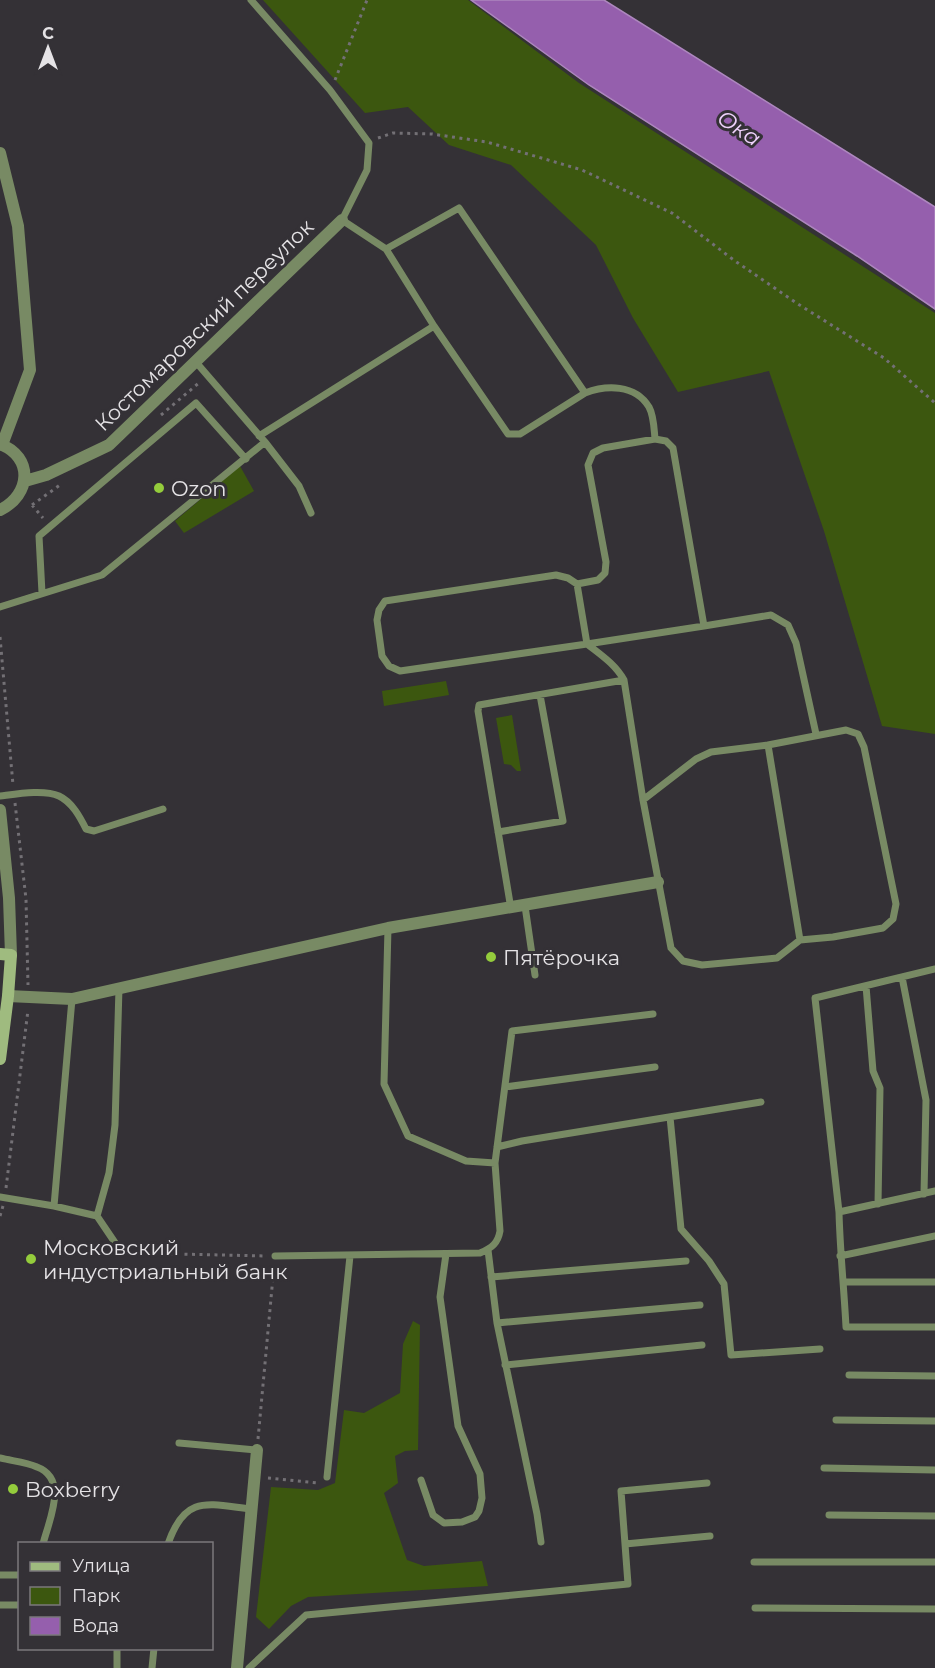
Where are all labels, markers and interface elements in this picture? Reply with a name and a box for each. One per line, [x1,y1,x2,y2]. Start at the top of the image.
north arrow [18,18,78,78]
text: С [42,24,54,43]
water label: Ока [712,104,766,152]
street label: Костомаровский переулок [90,214,318,436]
place label: Ozon [171,476,227,501]
marker: Ozon [152,481,166,495]
place label: Пятёрочка [503,945,620,970]
marker: Пятёрочка [484,950,498,964]
place label: Московский индустриальный банк [43,1235,287,1284]
marker: Московский индустриальный банк [24,1252,38,1266]
place label: Boxberry [25,1477,120,1502]
marker: Boxberry [6,1482,20,1496]
legend [18,1542,213,1650]
text: Улица [72,1555,130,1577]
text: Парк [72,1585,121,1607]
text: Вода [72,1615,119,1637]

